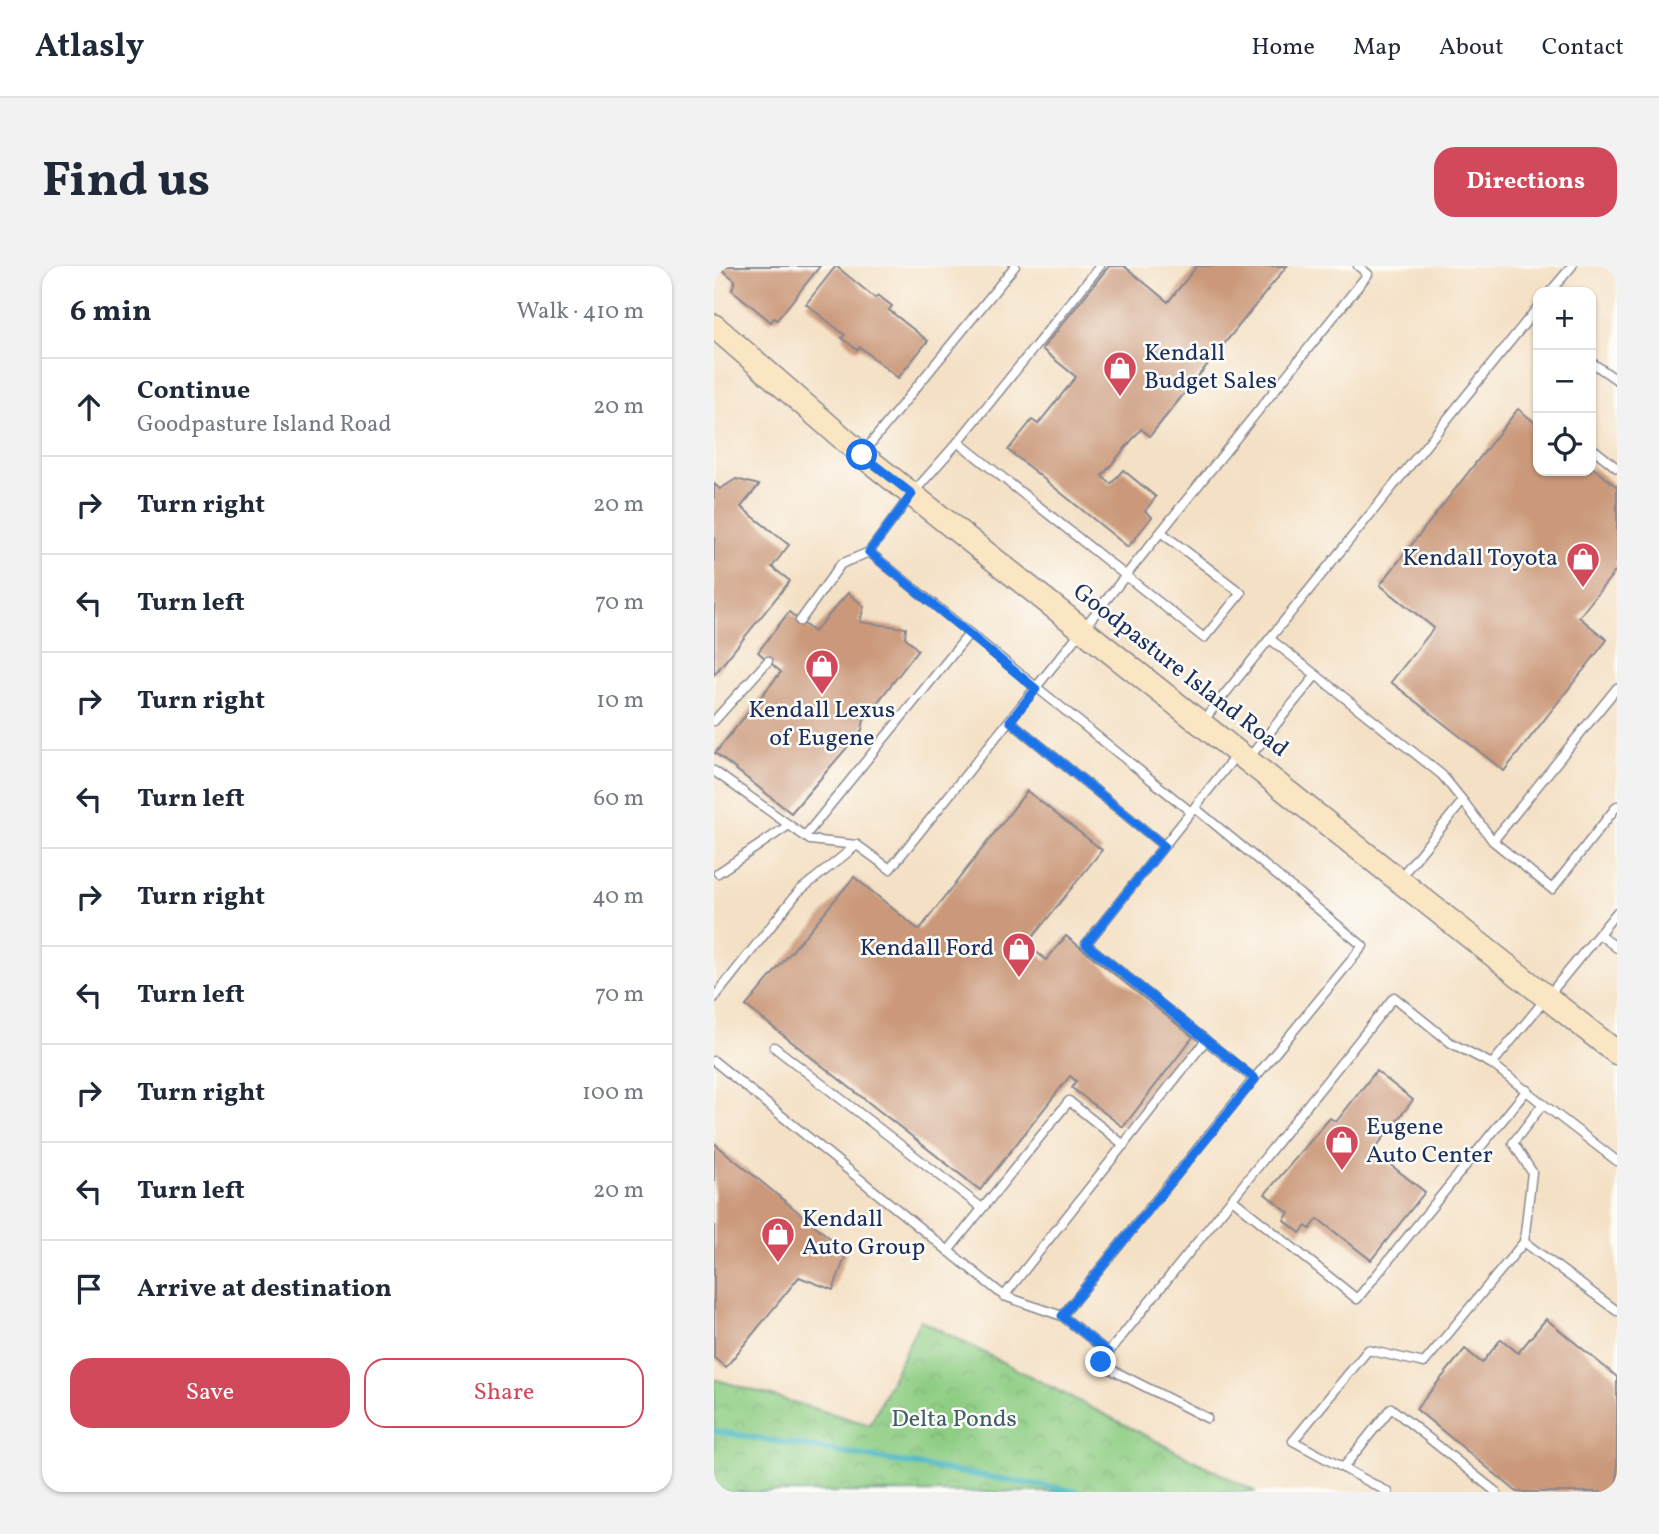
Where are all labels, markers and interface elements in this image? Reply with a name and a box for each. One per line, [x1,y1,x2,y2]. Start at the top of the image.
text: Atlasly [35,25,144,71]
text: Home [1251,31,1315,65]
text: Map [1353,31,1401,65]
text: About [1439,31,1504,65]
text: Contact [1542,31,1624,65]
button: Directions [1434,147,1617,217]
text: Find us [42,148,210,217]
map controls [1533,287,1596,476]
button: + [1533,287,1596,350]
text: 6 min [70,291,152,333]
text: Walk · 410 m [517,296,644,328]
place label: Kendall Budget Sales [1144,337,1277,399]
shop icon: Kendall Budget Sales [1101,349,1139,398]
button: − [1533,350,1596,413]
text: Continue [137,373,250,409]
icon: ahead [70,388,108,426]
text: 20 m [593,391,644,423]
text: Goodpasture Island Road [137,409,391,441]
button: locate [1533,413,1596,476]
route start [846,439,877,470]
icon: right [70,486,108,524]
text: Turn right [137,487,265,523]
text: 20 m [593,489,644,521]
shop icon: Kendall Toyota [1564,540,1602,589]
place label: Kendall Toyota [1402,542,1558,576]
street label: Goodpasture Island Road [1065,576,1295,766]
icon: left [70,584,108,622]
text: Turn left [137,585,245,621]
text: 70 m [595,587,644,619]
shop icon: Kendall Lexus of Eugene [803,647,841,696]
icon: right [70,682,108,720]
text: Turn right [137,683,265,719]
text: 10 m [596,685,644,717]
place label: Kendall Lexus of Eugene [749,694,895,756]
icon: left [70,780,108,818]
text: Turn left [137,781,245,817]
text: 60 m [594,783,644,815]
icon: right [70,878,108,916]
text: Turn right [137,879,265,915]
text: 40 m [592,881,644,913]
shop icon: Kendall Ford [1000,930,1038,979]
place label: Kendall Ford [860,932,994,966]
icon: left [70,976,108,1014]
text: Turn left [137,977,245,1013]
text: 70 m [595,979,644,1011]
icon: right [70,1074,108,1112]
text: Turn right [137,1075,265,1111]
text: 100 m [582,1077,644,1109]
place label: Eugene Auto Center [1366,1111,1493,1173]
shop icon: Eugene Auto Center [1323,1123,1361,1172]
icon: left [70,1172,108,1210]
text: Turn left [137,1173,245,1209]
text: 20 m [593,1175,644,1207]
place label: Kendall Auto Group [802,1203,925,1265]
shop icon: Kendall Auto Group [759,1215,797,1264]
icon: arrive [70,1270,108,1308]
text: Arrive at destination [137,1271,392,1307]
route end [1085,1346,1116,1377]
button: Save [70,1358,350,1428]
button: Share [364,1358,644,1428]
park label: Delta Ponds [891,1403,1017,1437]

